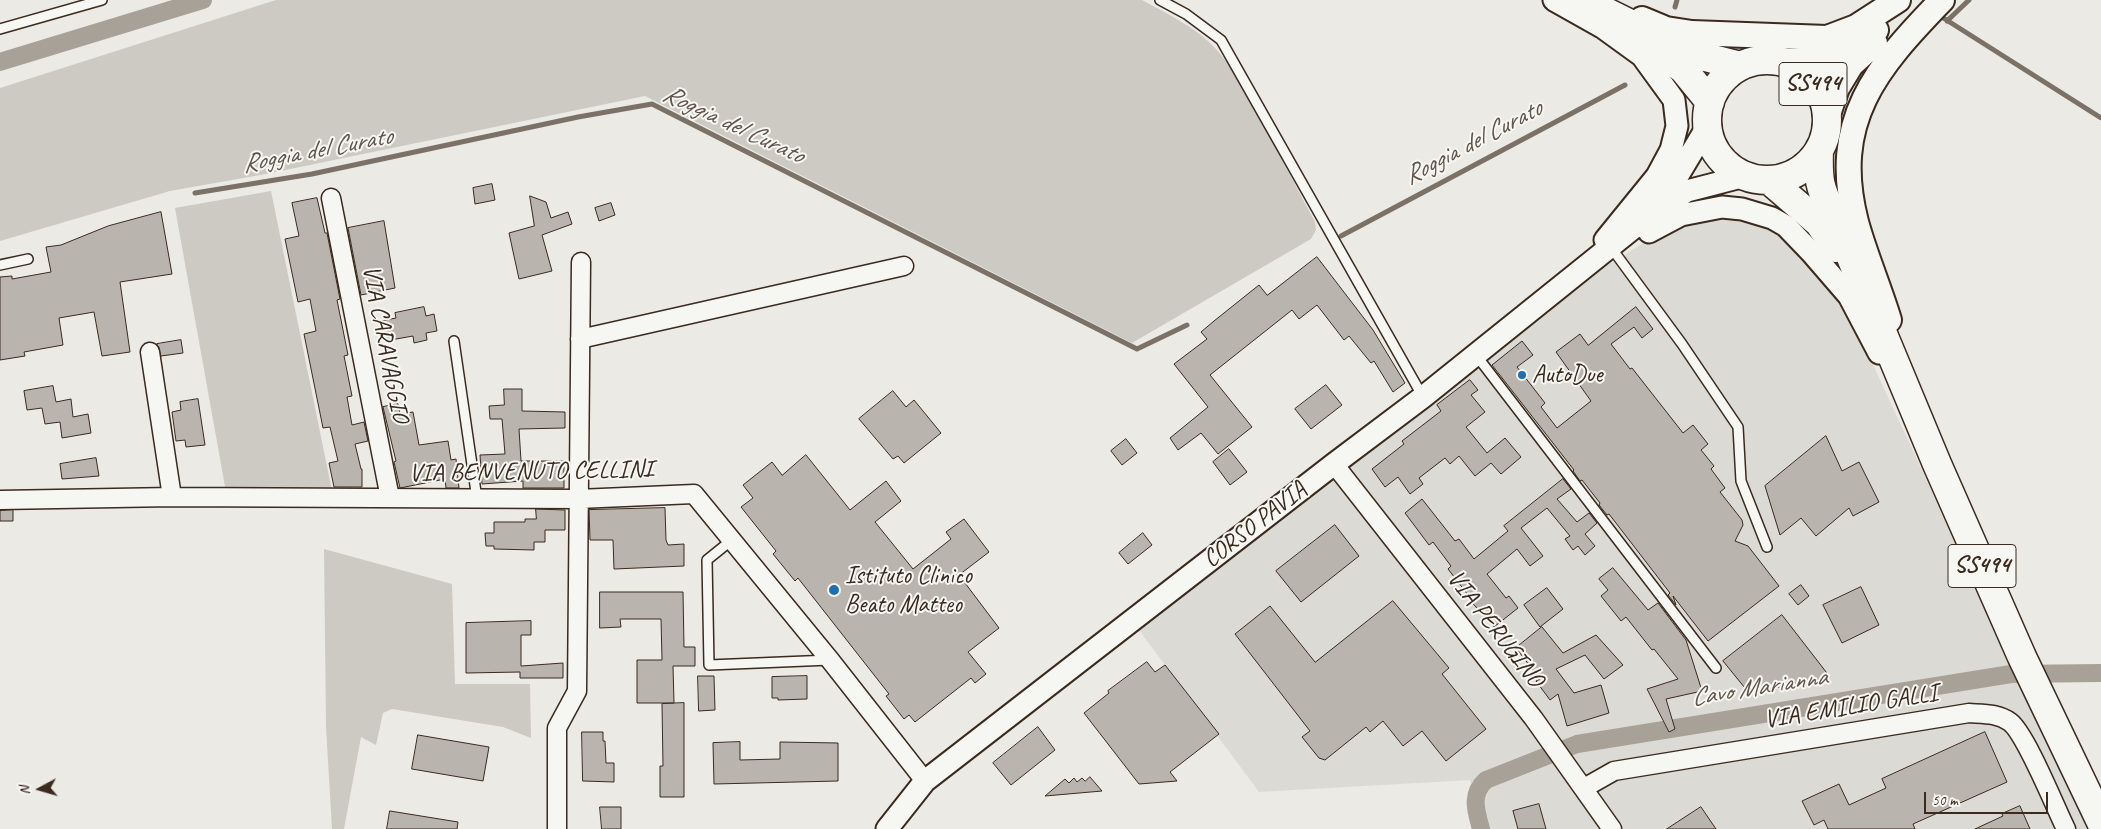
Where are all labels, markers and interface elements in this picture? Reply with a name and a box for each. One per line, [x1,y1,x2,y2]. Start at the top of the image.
road number: SS494 [1779,62,1847,106]
water label: Roggia del Curato [658,79,808,171]
water label: Roggia del Curato [1399,94,1547,192]
water label: Roggia del Curato [240,121,394,181]
street label: VIA CARAVAGGIO [355,263,415,425]
place label: AutoDue [1532,360,1602,390]
marker: AutoDue [1516,369,1528,381]
street label: VIA BENVENUTO CELLINI [409,455,653,489]
street label: CORSO PAVIA [1197,475,1313,575]
road number: SS494 [1948,544,2016,588]
place label: Istituto Clinico Beato Matteo [845,561,972,620]
street label: VIA PERUGINO [1440,565,1550,693]
marker: Istituto Clinico Beato Matteo [827,583,841,597]
water label: Cavo Marianna [1689,662,1829,714]
street label: VIA EMILIO GALLI [1762,678,1940,736]
north arrow [15,764,65,814]
scale bar [1926,782,2050,814]
text: N [16,785,33,796]
text: 50 m [1932,791,1958,810]

